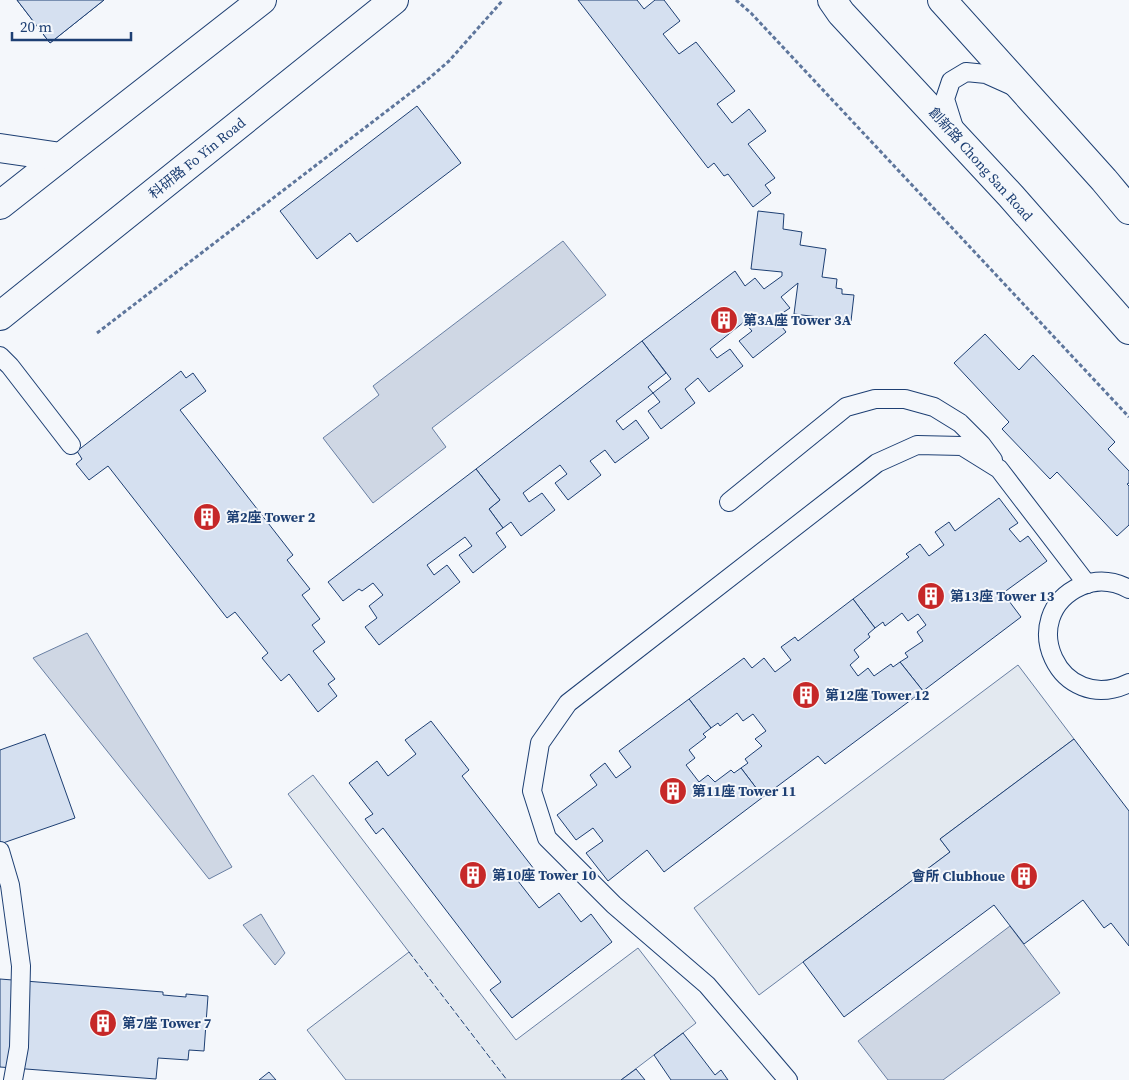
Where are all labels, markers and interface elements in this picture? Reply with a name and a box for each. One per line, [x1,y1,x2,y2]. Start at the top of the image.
scale bar [12,10,131,42]
text: 20 m [20,16,52,37]
street label: 創新路 Chong San Road [924,103,1038,225]
street label: 科研路 Fo Yin Road [144,113,250,203]
building icon: 第3A座 Tower 3A [709,305,739,335]
place label: 第3A座 Tower 3A [743,310,852,330]
building icon: 第2座 Tower 2 [192,502,222,532]
place label: 第2座 Tower 2 [226,507,316,527]
building icon: 第13座 Tower 13 [916,581,946,611]
place label: 第13座 Tower 13 [950,586,1055,606]
building icon: 第12座 Tower 12 [791,680,821,710]
place label: 第12座 Tower 12 [825,685,930,705]
building icon: 第11座 Tower 11 [658,776,688,806]
place label: 第11座 Tower 11 [692,781,796,801]
building icon: 第10座 Tower 10 [458,860,488,890]
building icon: 會所 Clubhoue [1009,861,1039,891]
place label: 第10座 Tower 10 [492,865,597,885]
place label: 會所 Clubhoue [912,866,1005,886]
building icon: 第7座 Tower 7 [88,1008,118,1038]
place label: 第7座 Tower 7 [122,1013,212,1033]

